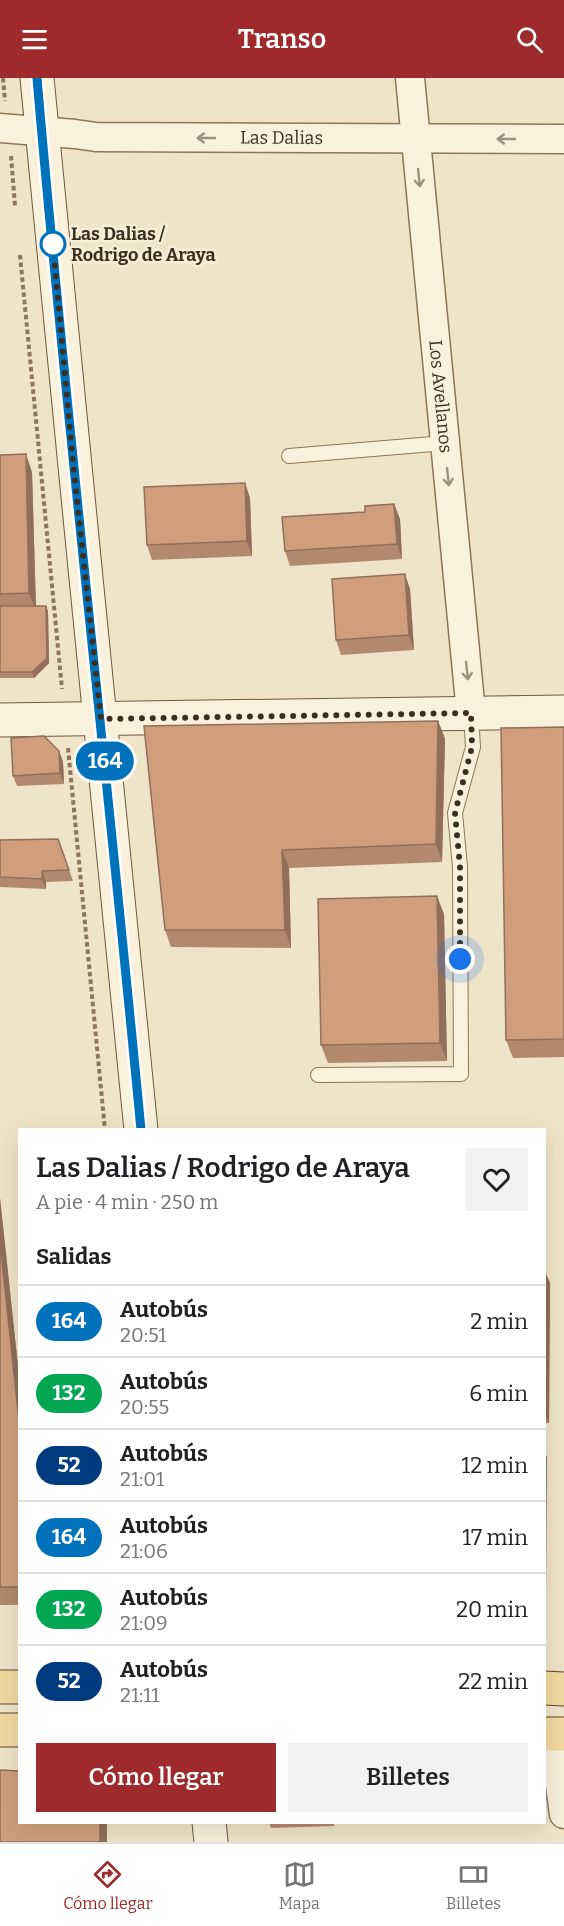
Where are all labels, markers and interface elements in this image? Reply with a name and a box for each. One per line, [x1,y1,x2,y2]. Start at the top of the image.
icon: menu [18,23,51,56]
text: Transo [238,23,326,55]
icon: search [513,23,546,56]
street label: Las Dalias [240,127,323,149]
one-way arrow [196,132,216,144]
one-way arrow [496,133,516,145]
one-way arrow [414,168,425,187]
place label: Las Dalias / Rodrigo de Araya [71,223,216,266]
marker: Las Dalias / Rodrigo de Araya [40,231,66,257]
street label: Los Avellanos [424,339,457,454]
one-way arrow [443,466,454,486]
one-way arrow [462,660,473,680]
line badge: 164 [70,742,140,780]
text: 164 [88,748,122,774]
your location [445,944,475,974]
button: heart [465,1148,528,1211]
text: Las Dalias / Rodrigo de Araya [36,1151,410,1184]
text: A pie · 4 min · 250 m [36,1190,218,1214]
text: Salidas [36,1243,111,1270]
text: Autobús [120,1296,208,1323]
text: 164 [52,1308,86,1334]
text: 2 min [470,1308,528,1335]
text: 20:51 [120,1323,167,1347]
text: Autobús [120,1368,208,1395]
text: 132 [53,1380,86,1406]
text: 6 min [469,1380,528,1407]
text: 20:55 [120,1395,169,1419]
text: Autobús [120,1440,208,1467]
text: 52 [57,1452,81,1478]
text: 12 min [461,1452,528,1479]
text: 21:01 [120,1467,164,1491]
text: Autobús [120,1512,208,1539]
text: 164 [52,1524,86,1550]
text: 17 min [462,1524,528,1551]
text: 21:06 [120,1539,168,1563]
text: Autobús [120,1584,208,1611]
text: 132 [53,1596,86,1622]
text: 20 min [456,1596,528,1623]
text: 21:09 [120,1611,168,1635]
text: Autobús [120,1656,208,1683]
text: 52 [57,1668,81,1694]
text: 22 min [458,1668,528,1695]
text: 21:11 [120,1683,159,1707]
button: Cómo llegar [36,1743,276,1812]
button: Billetes [288,1743,528,1812]
tab: Cómo llegar [63,1858,152,1913]
tab: Mapa [279,1858,320,1913]
tab: Billetes [446,1858,501,1913]

